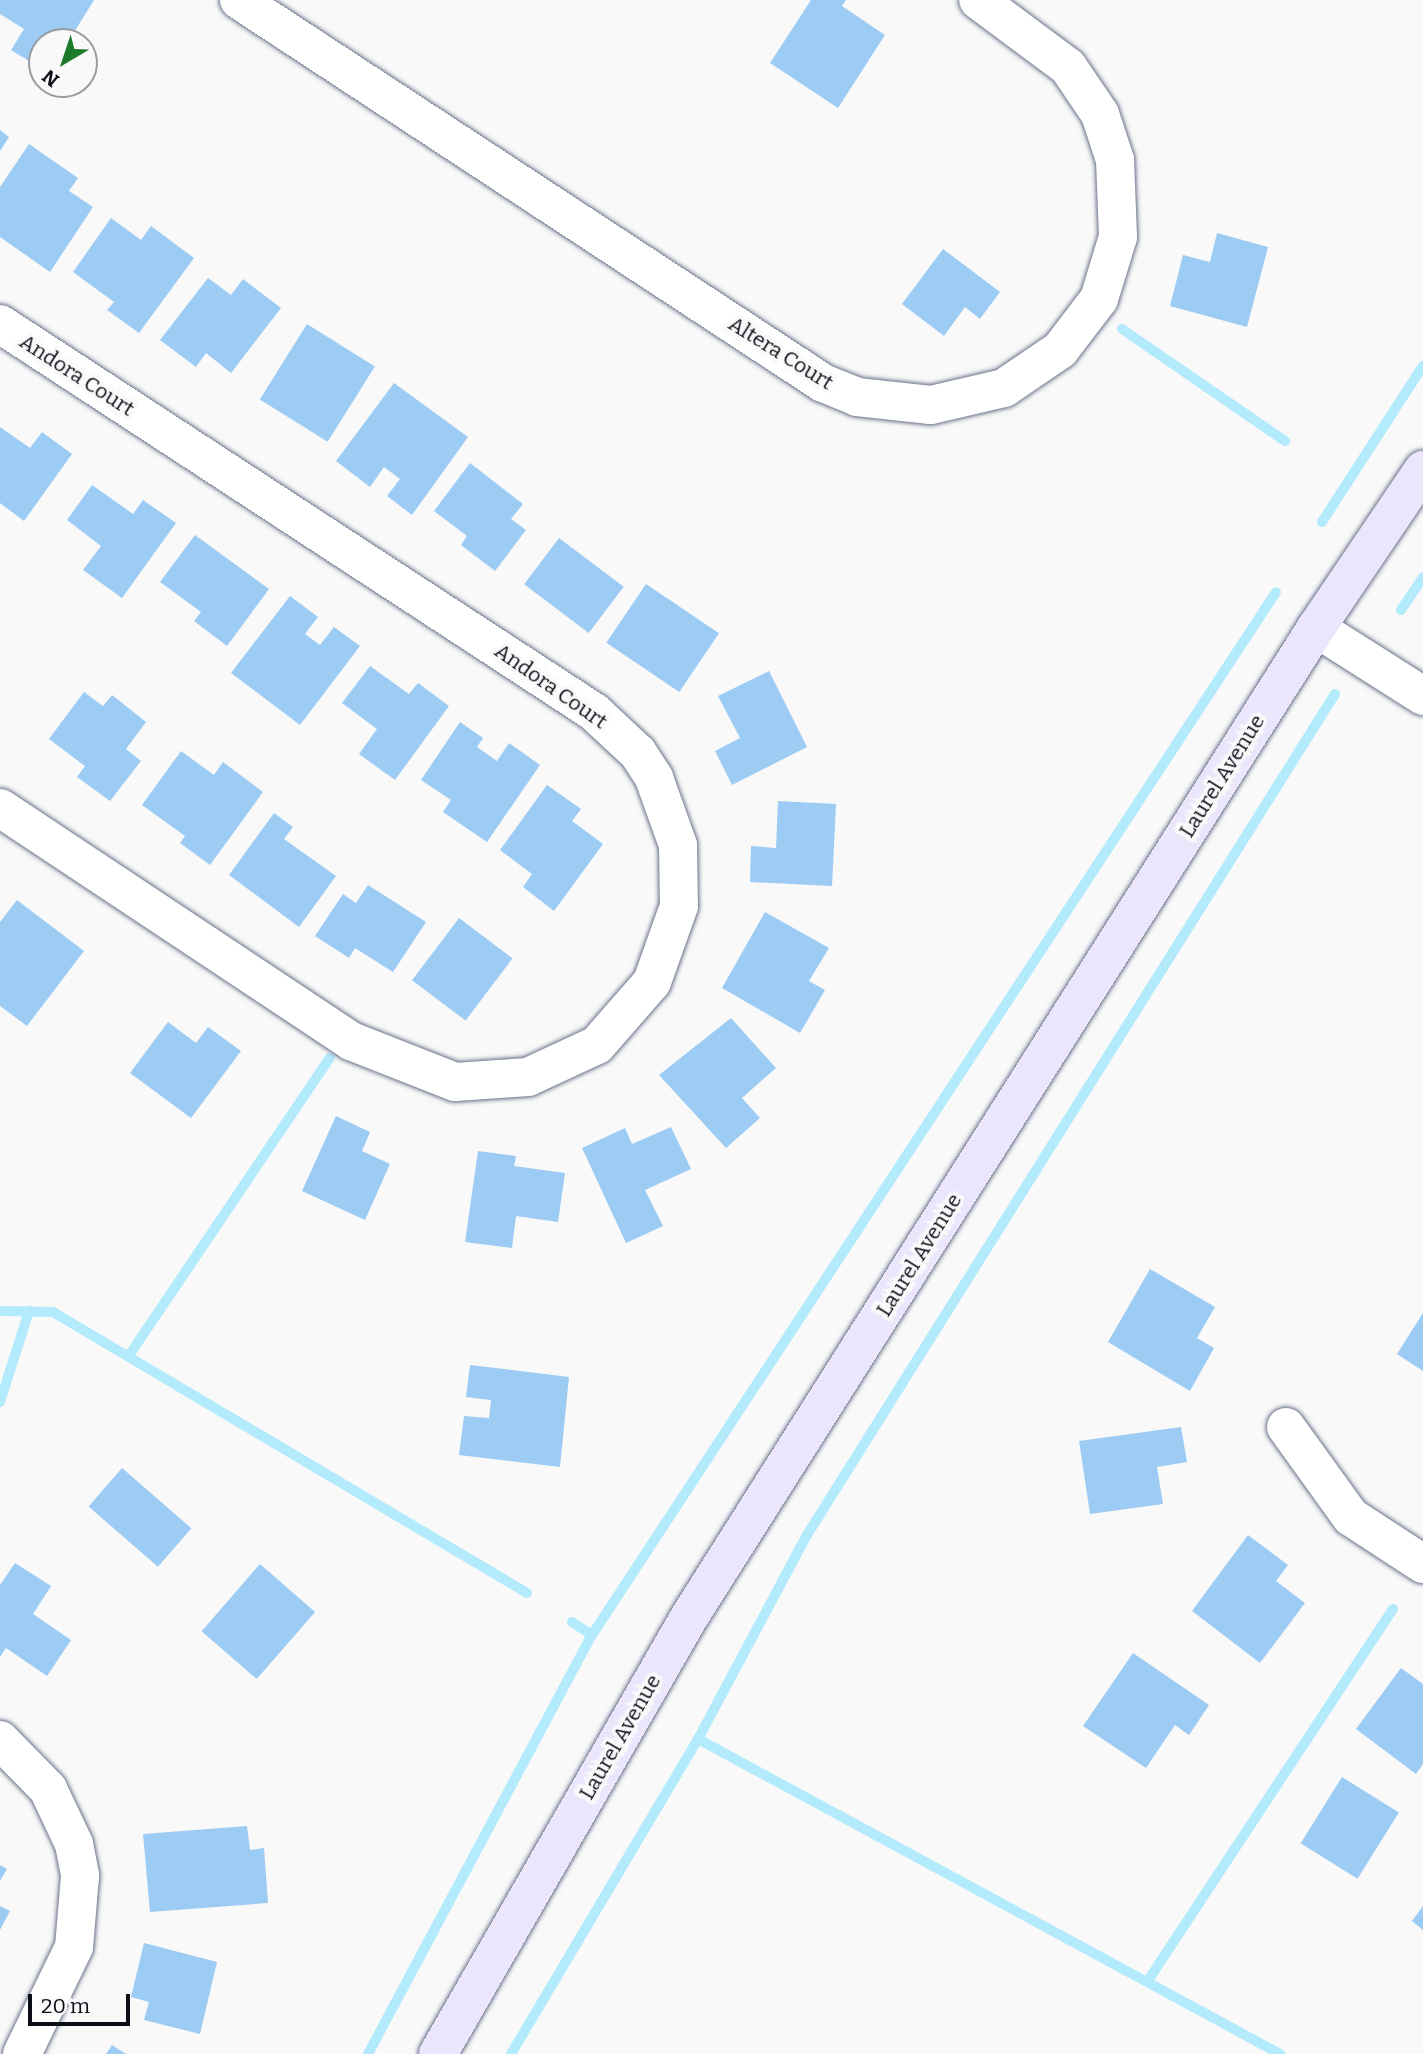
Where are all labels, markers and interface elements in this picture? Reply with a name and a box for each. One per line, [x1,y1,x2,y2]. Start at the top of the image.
north arrow [28,28,98,98]
text: N [38,65,64,92]
street label: Altera Court [724,311,838,395]
street label: Andora Court [15,329,139,421]
street label: Andora Court [490,638,612,734]
street label: Laurel Avenue [1174,710,1270,842]
street label: Laurel Avenue [871,1189,967,1321]
street label: Laurel Avenue [574,1670,666,1804]
scale bar [32,1980,133,2024]
text: 20 m [41,1993,90,2019]

